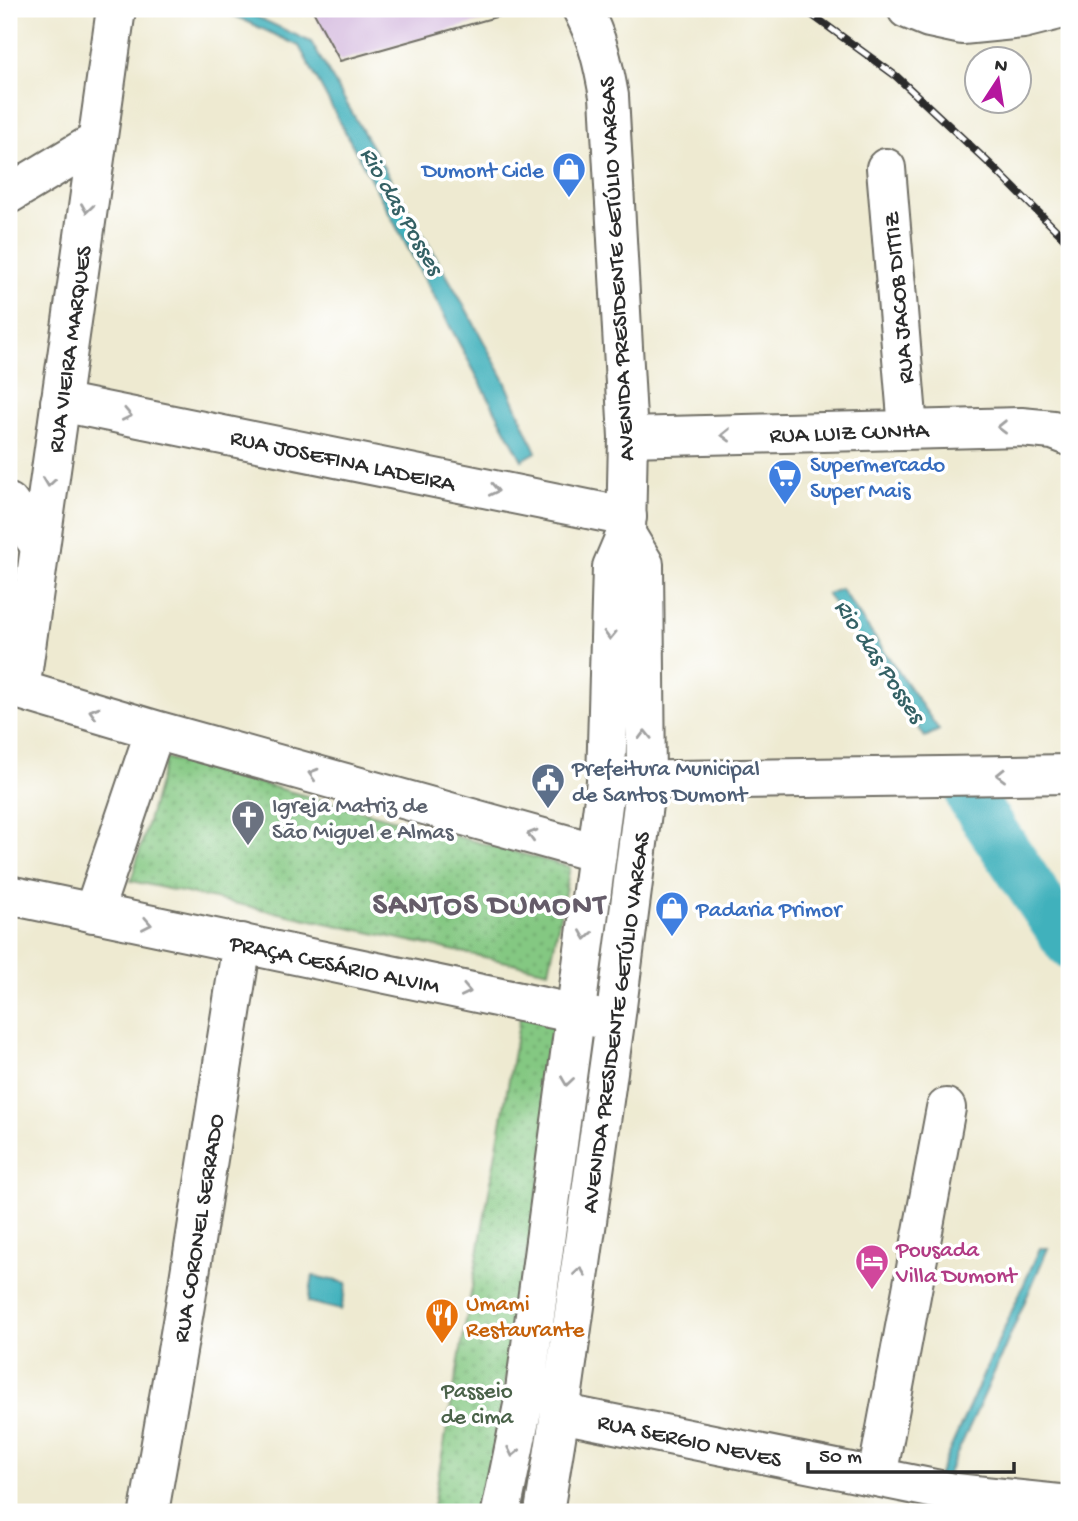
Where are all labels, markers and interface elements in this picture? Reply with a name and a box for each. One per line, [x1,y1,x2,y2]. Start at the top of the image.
north arrow [962,46,1032,116]
text: N [992,54,1009,79]
street label: AVENIDA PRESIDENTE GETÚLIO VARGAS [595,76,642,462]
water label: Rio das Posses [352,143,449,283]
shop icon: Dumont Cicle [550,150,588,199]
place label: Dumont Cicle [420,159,545,186]
one-way arrow [80,202,95,214]
street label: RUA JACOB DITTIZ [879,210,921,385]
street label: RUA VIEIRA MARQUES [44,244,99,455]
one-way arrow [121,407,133,422]
street label: RUA LUIZ CUNHA [769,418,931,451]
one-way arrow [997,419,1007,435]
street label: RUA JOSEFINA LADEIRA [227,425,459,500]
one-way arrow [720,427,731,442]
place label: Supermercado Super Mais [810,453,945,506]
supermarket icon: Supermercado Super Mais [766,457,804,506]
one-way arrow [42,476,57,488]
one-way arrow [488,482,500,497]
water label: Rio das Posses [826,595,931,731]
one-way arrow [603,630,618,641]
one-way arrow [88,705,100,720]
one-way arrow [638,730,653,741]
place label: Prefeitura Municipal de Santos Dumont [571,757,760,810]
public building icon: Prefeitura Municipal de Santos Dumont [529,761,567,810]
one-way arrow [307,767,319,782]
one-way arrow [995,767,1006,783]
place label: Igreja Matriz de São Miguel e Almas [272,794,454,847]
church icon: Igreja Matriz de São Miguel e Almas [229,798,267,847]
one-way arrow [526,829,538,843]
street label: AVENIDA PRESIDENTE GETÚLIO VARGAS [577,830,658,1215]
shop icon: Padaria Primor [653,889,691,938]
district label: SANTOS DUMONT [373,890,608,925]
place label: Padaria Primor [695,898,843,925]
one-way arrow [141,916,153,931]
one-way arrow [579,929,594,941]
street label: PRAÇA CESÁRIO ALVIM [226,930,443,1002]
one-way arrow [460,982,472,997]
one-way arrow [559,1076,574,1087]
street label: RUA CORONEL SERRADO [169,1112,232,1345]
place label: Pousada Villa Dumont [895,1238,1018,1291]
hotel icon: Pousada Villa Dumont [853,1242,891,1291]
one-way arrow [572,1266,587,1278]
place label: Umami Restaurante [466,1292,586,1345]
restaurant icon: Umami Restaurante [423,1296,461,1345]
park label: Passeio de cima [440,1379,515,1432]
street label: RUA SERGIO NEVES [595,1410,784,1475]
scale bar [808,1430,1015,1474]
one-way arrow [507,1446,522,1458]
text: 50 m [819,1446,862,1471]

